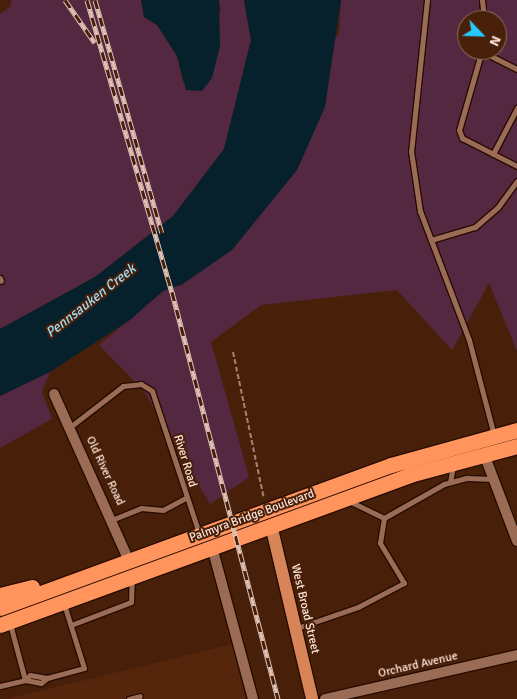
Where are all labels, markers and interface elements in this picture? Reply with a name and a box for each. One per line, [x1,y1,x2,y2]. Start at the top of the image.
north arrow [457,10,507,60]
text: N [485,33,505,49]
water label: Pennsauken Creek [43,261,139,341]
street label: River Road [170,433,200,489]
street label: Old River Road [83,434,127,508]
street label: Palmyra Bridge Boulevard [188,487,316,545]
street label: West Broad Street [288,563,322,655]
street label: Orchard Avenue [377,649,459,681]

